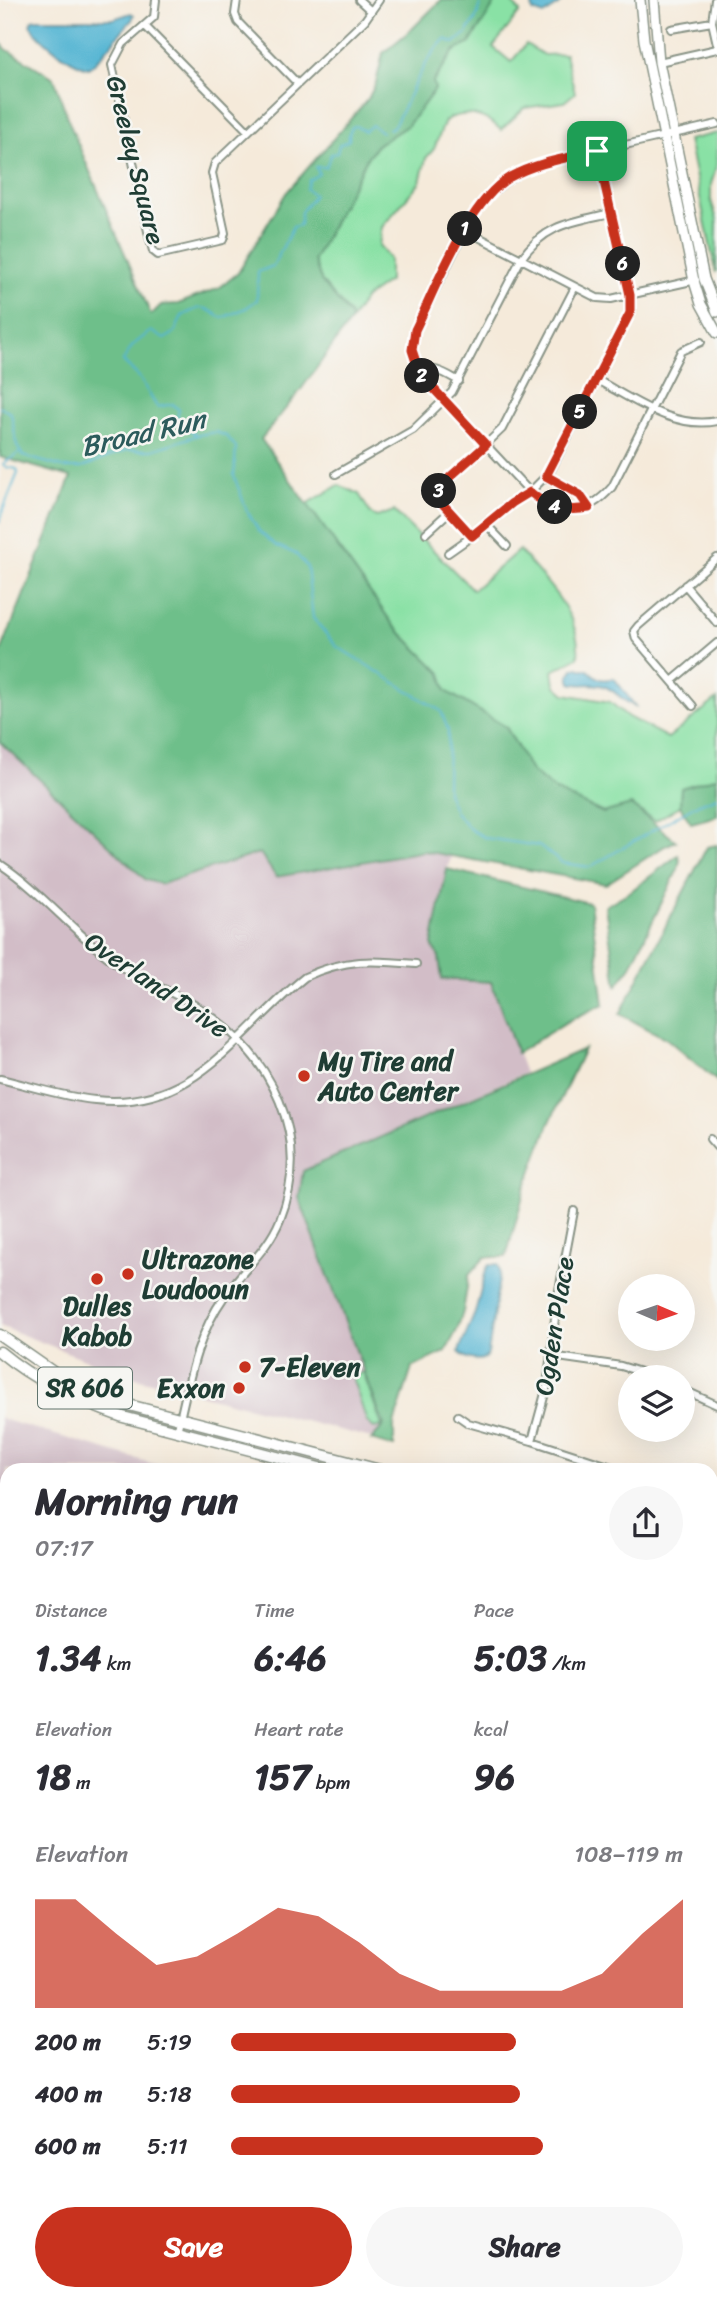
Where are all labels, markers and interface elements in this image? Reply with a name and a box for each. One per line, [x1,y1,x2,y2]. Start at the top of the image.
street label: Greeley Square [93,71,179,250]
pin [567,121,627,181]
icon: arrive [578,132,616,170]
pin: 1 [448,212,482,246]
text: 1 [460,212,469,245]
pin: 6 [606,246,640,282]
text: 6 [617,247,628,280]
pin: 2 [404,358,440,394]
text: 2 [416,359,427,392]
water label: Broad Run [76,394,213,471]
pin: 5 [562,394,598,430]
text: 5 [574,395,585,428]
pin: 3 [422,474,457,508]
text: 3 [433,474,444,507]
pin: 4 [538,490,572,524]
text: 4 [549,490,560,523]
street label: Overland Drive [75,919,239,1051]
place label: My Tire and Auto Center [317,1038,460,1114]
marker: My Tire and Auto Center [296,1068,312,1084]
place label: Ultrazone Loudooun [142,1236,254,1312]
street label: Ogden Place [520,1253,588,1399]
marker: Ultrazone Loudooun [120,1266,136,1282]
marker: Dulles Kabob [89,1271,105,1287]
north arrow [618,1274,695,1351]
map controls [618,1274,695,1442]
place label: Dulles Kabob [61,1283,133,1359]
place label: 7-Eleven [259,1344,362,1390]
marker: 7-Eleven [237,1359,253,1375]
place label: Exxon [157,1365,226,1411]
button: layers [618,1365,695,1442]
road number: SR 606 [38,1368,132,1408]
marker: Exxon [231,1380,247,1396]
text: Morning run [35,1468,238,1535]
button: share [609,1486,683,1560]
text: 07:17 [35,1528,93,1569]
text: Distance [35,1594,107,1627]
text: Time [254,1594,295,1627]
text: Pace [474,1594,514,1627]
text: 1.34 [35,1627,102,1689]
text: 6:46 [254,1627,327,1689]
text: 5:03 [474,1627,547,1689]
text: km [102,1647,131,1680]
text: /km [547,1647,586,1680]
text: Elevation [35,1713,112,1746]
text: Heart rate [254,1713,344,1746]
text: kcal [474,1713,508,1746]
text: 18 [35,1746,71,1808]
text: 157 [254,1746,311,1808]
text: 96 [474,1746,515,1808]
text: m [71,1766,91,1799]
text: bpm [311,1766,351,1799]
text: Elevation [35,1834,128,1875]
text: 108–119 m [574,1834,683,1875]
text: 200 m [35,2022,101,2063]
text: 5:19 [147,2022,192,2063]
text: 400 m [35,2074,102,2115]
text: 5:18 [147,2074,192,2115]
text: 600 m [35,2126,101,2167]
text: 5:11 [147,2126,188,2167]
button: Save [35,2207,352,2287]
button: Share [366,2207,683,2287]

